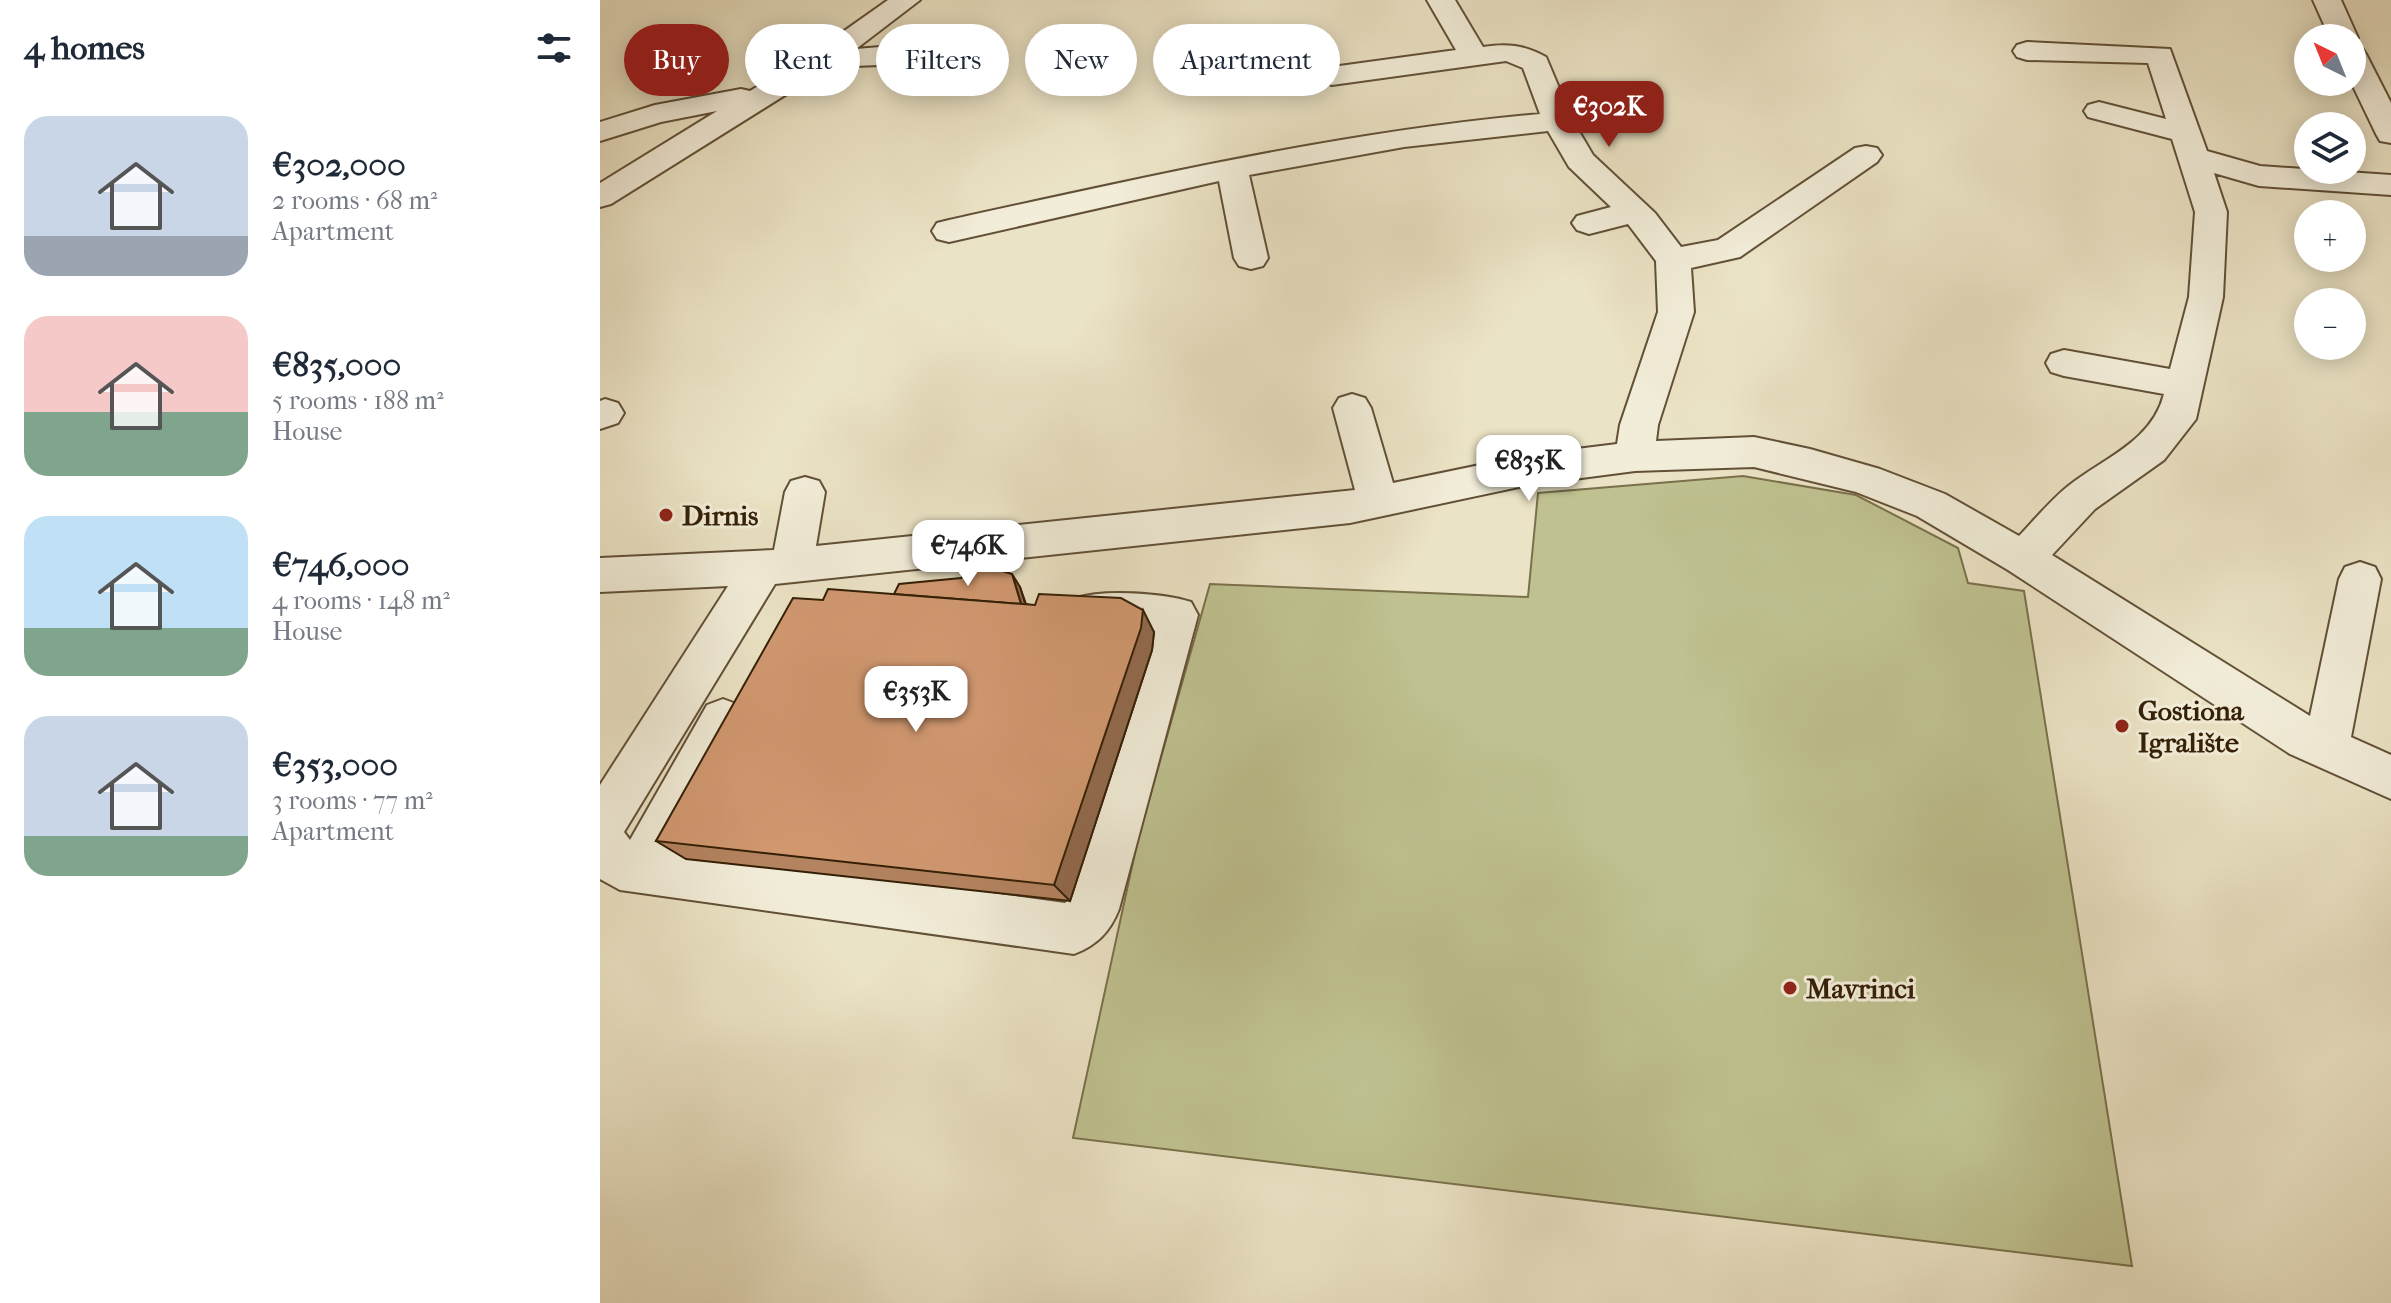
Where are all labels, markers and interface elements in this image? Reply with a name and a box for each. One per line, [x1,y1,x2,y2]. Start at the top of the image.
chip: Buy [624,24,729,96]
chip: Rent [745,24,860,96]
chip: Filters [876,24,1009,96]
chip: New [1025,24,1137,96]
chip: Apartment [1153,24,1340,96]
north arrow [2294,24,2366,96]
map controls [2294,24,2366,360]
icon: filters [532,26,576,70]
text: 4 homes [24,28,145,68]
pin: €302K [1553,81,1665,149]
text: €302K [1573,91,1645,122]
button: layers [2294,112,2366,184]
text: €302,000 [272,145,406,185]
icon: home [88,148,184,244]
text: 2 rooms · 68 m² [272,185,437,216]
button: + [2294,200,2366,272]
text: Apartment [272,216,394,247]
button: − [2294,288,2366,360]
text: €835,000 [272,345,401,385]
icon: home [88,348,184,444]
text: 5 rooms · 188 m² [272,385,444,416]
text: House [272,416,342,447]
pin: €835K [1473,435,1585,503]
text: €835K [1494,445,1564,476]
place label: Dirnis [682,499,758,532]
marker: Dirnis [657,506,675,524]
pin: €746K [912,520,1024,588]
text: €746K [930,530,1006,561]
text: €746,000 [272,545,410,585]
icon: home [88,548,184,644]
text: 4 rooms · 148 m² [272,585,450,616]
text: House [272,616,342,647]
pin: €353K [860,666,972,734]
text: €353K [883,676,949,707]
place label: Gostiona Igralište [2138,694,2245,759]
marker: Gostiona Igralište [2113,717,2131,735]
text: €353,000 [272,745,398,785]
icon: home [88,748,184,844]
text: 3 rooms · 77 m² [272,785,433,816]
text: Apartment [272,816,394,847]
place label: Mavrinci [1806,972,1916,1005]
marker: Mavrinci [1781,979,1799,997]

